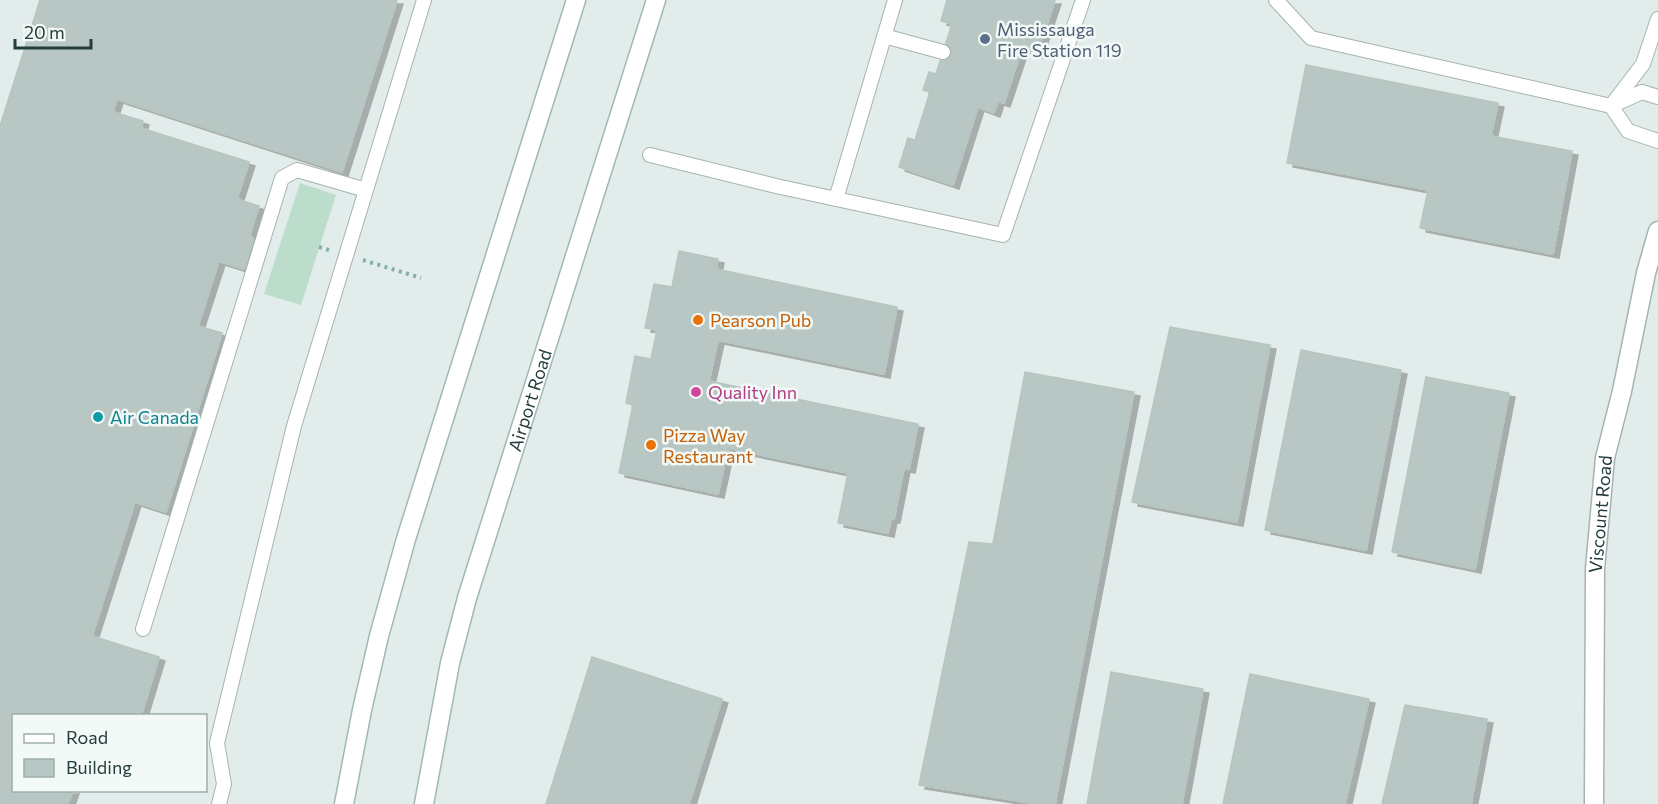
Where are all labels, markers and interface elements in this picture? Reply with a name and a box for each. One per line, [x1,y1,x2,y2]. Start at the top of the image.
scale bar [15,12,92,50]
place label: Mississauga Fire Station 119 [997,18,1122,61]
text: 20 m [24,21,65,43]
marker: Mississauga Fire Station 119 [978,32,992,46]
place label: Pearson Pub [710,309,811,331]
marker: Pearson Pub [691,313,705,327]
street label: Airport Road [503,346,556,454]
place label: Quality Inn [708,381,797,403]
marker: Quality Inn [689,385,703,399]
place label: Air Canada [110,406,199,428]
marker: Air Canada [91,410,105,424]
place label: Pizza Way Restaurant [663,424,753,467]
marker: Pizza Way Restaurant [644,438,658,452]
street label: Viscount Road [1584,454,1616,574]
legend [12,714,207,792]
text: Road [66,726,108,748]
text: Building [66,756,132,778]

